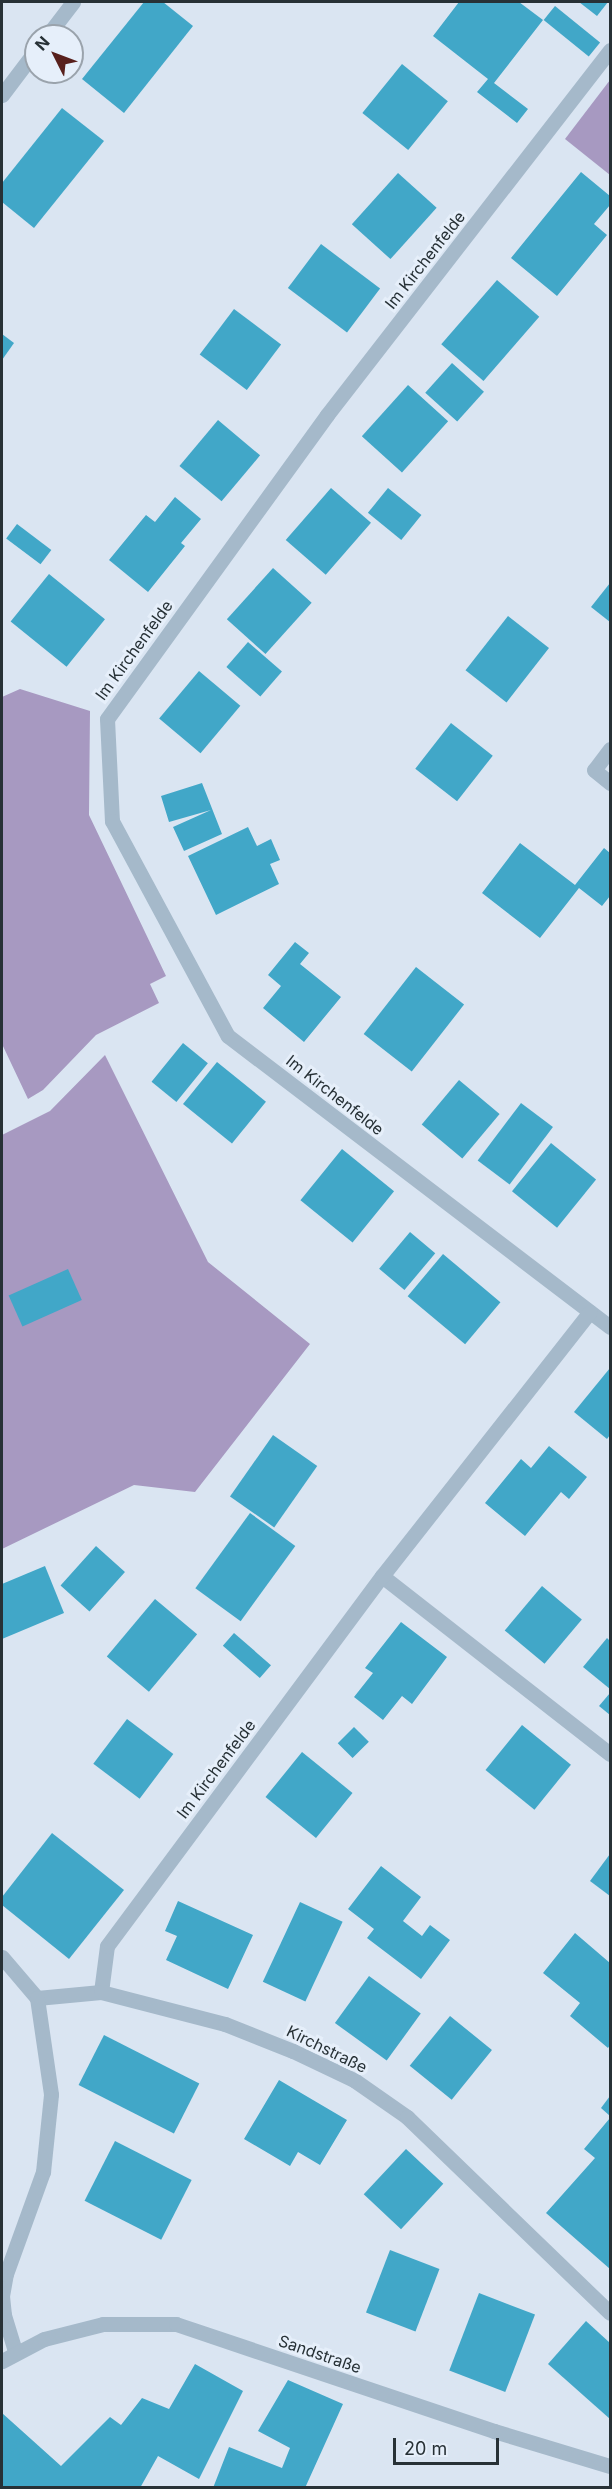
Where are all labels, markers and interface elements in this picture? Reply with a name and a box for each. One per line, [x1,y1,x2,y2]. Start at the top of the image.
north arrow [24,24,84,84]
text: N [31,32,54,55]
street label: Im Kirchenfelde [381,207,469,313]
street label: Im Kirchenfelde [91,596,177,704]
street label: Im Kirchenfelde [282,1051,388,1139]
street label: Im Kirchenfelde [173,1716,259,1822]
street label: Kirchstraße [284,2021,370,2077]
street label: Sandstraße [276,2331,364,2377]
scale bar [396,2426,502,2464]
text: 20 m [404,2438,447,2459]

